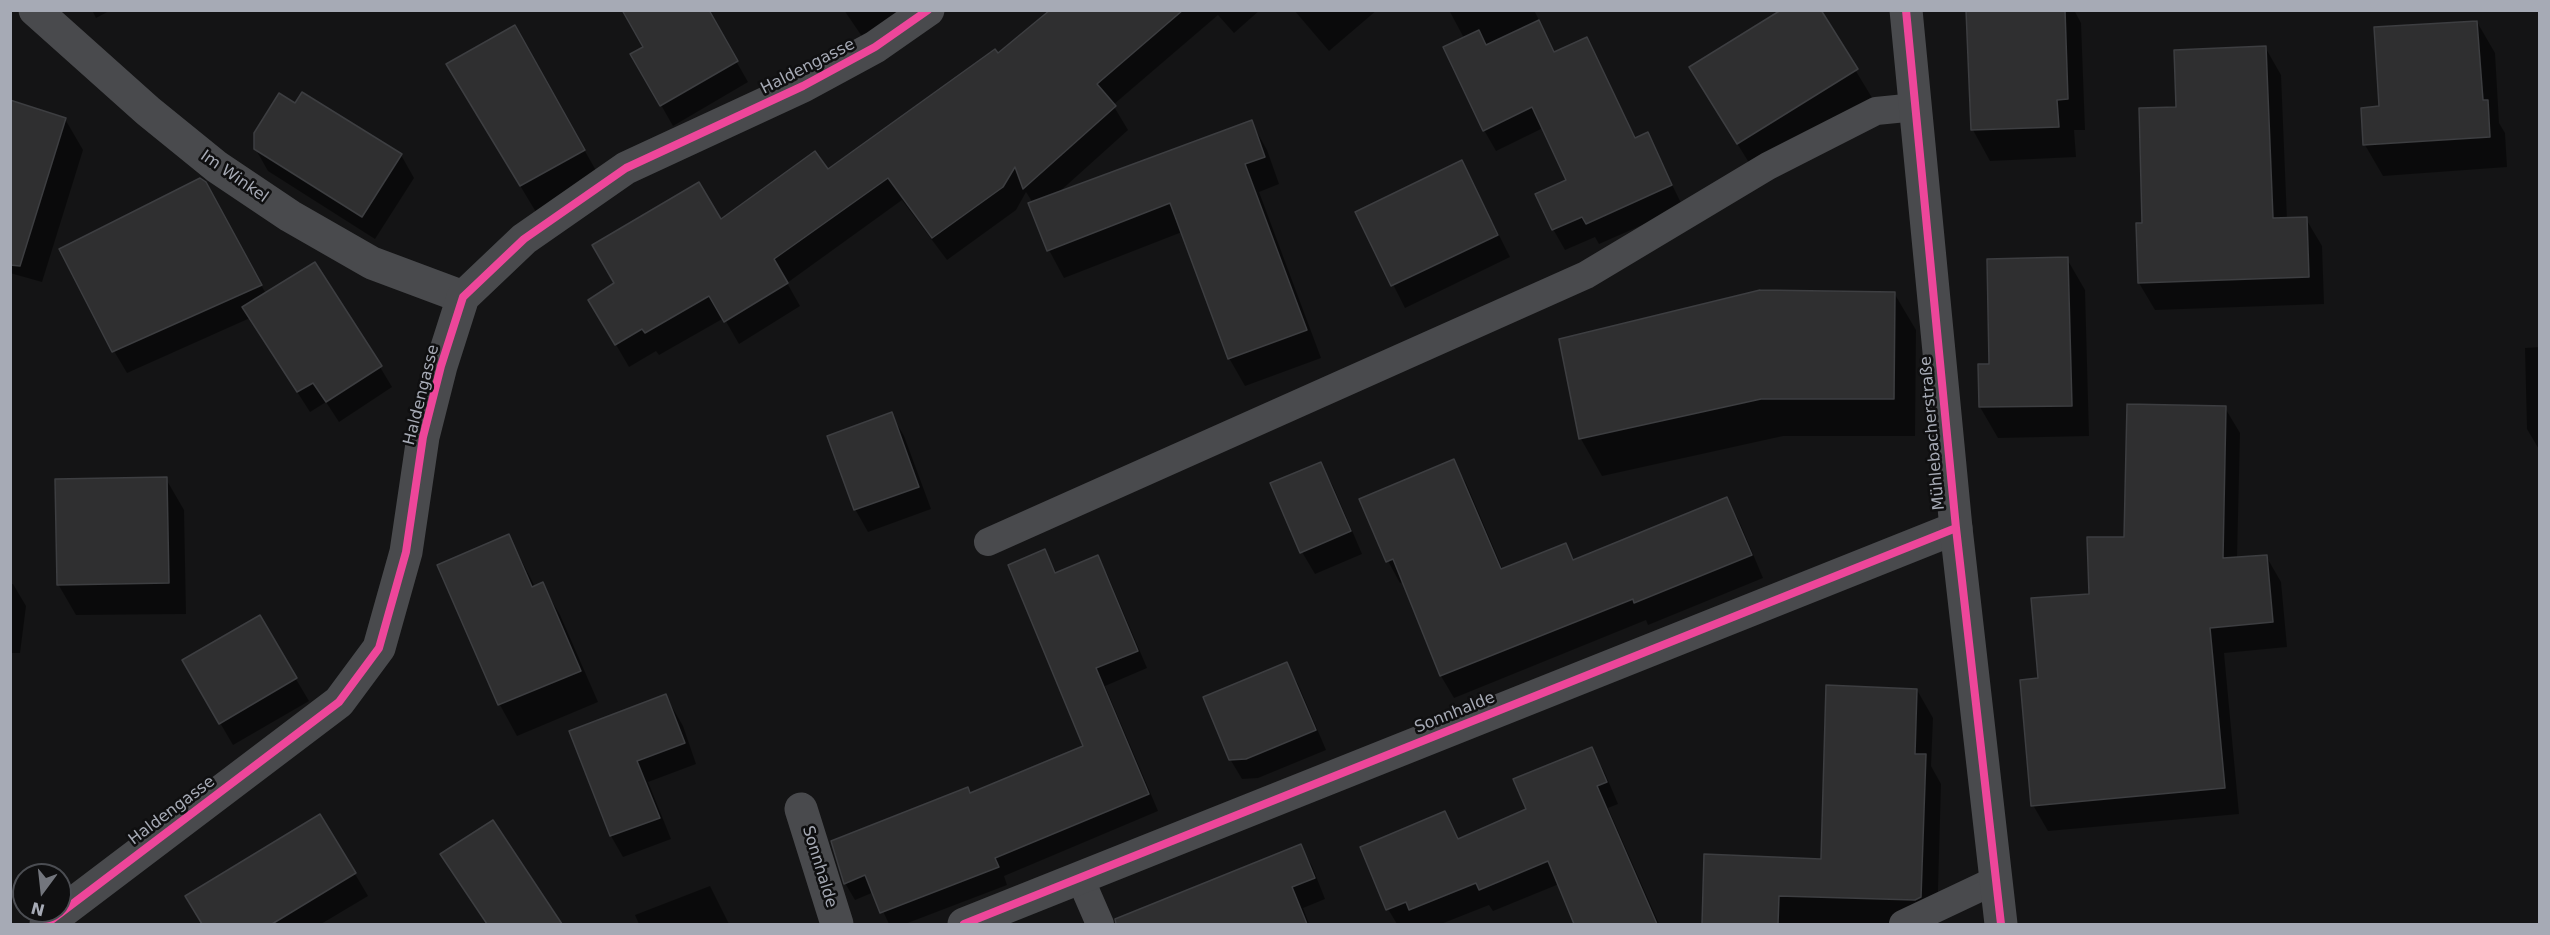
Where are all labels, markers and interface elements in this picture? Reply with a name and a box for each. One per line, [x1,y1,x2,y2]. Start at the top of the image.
street label: Haldengasse [758,35,858,99]
street label: Im Winkel [196,147,272,207]
street label: Haldengasse [400,343,444,447]
street label: Mühlebacherstraße [1917,355,1949,511]
street label: Sonnhalde [1412,688,1498,738]
street label: Haldengasse [125,772,219,850]
street label: Sonnhalde [797,824,841,910]
north arrow [12,863,72,923]
text: N [29,898,47,920]

